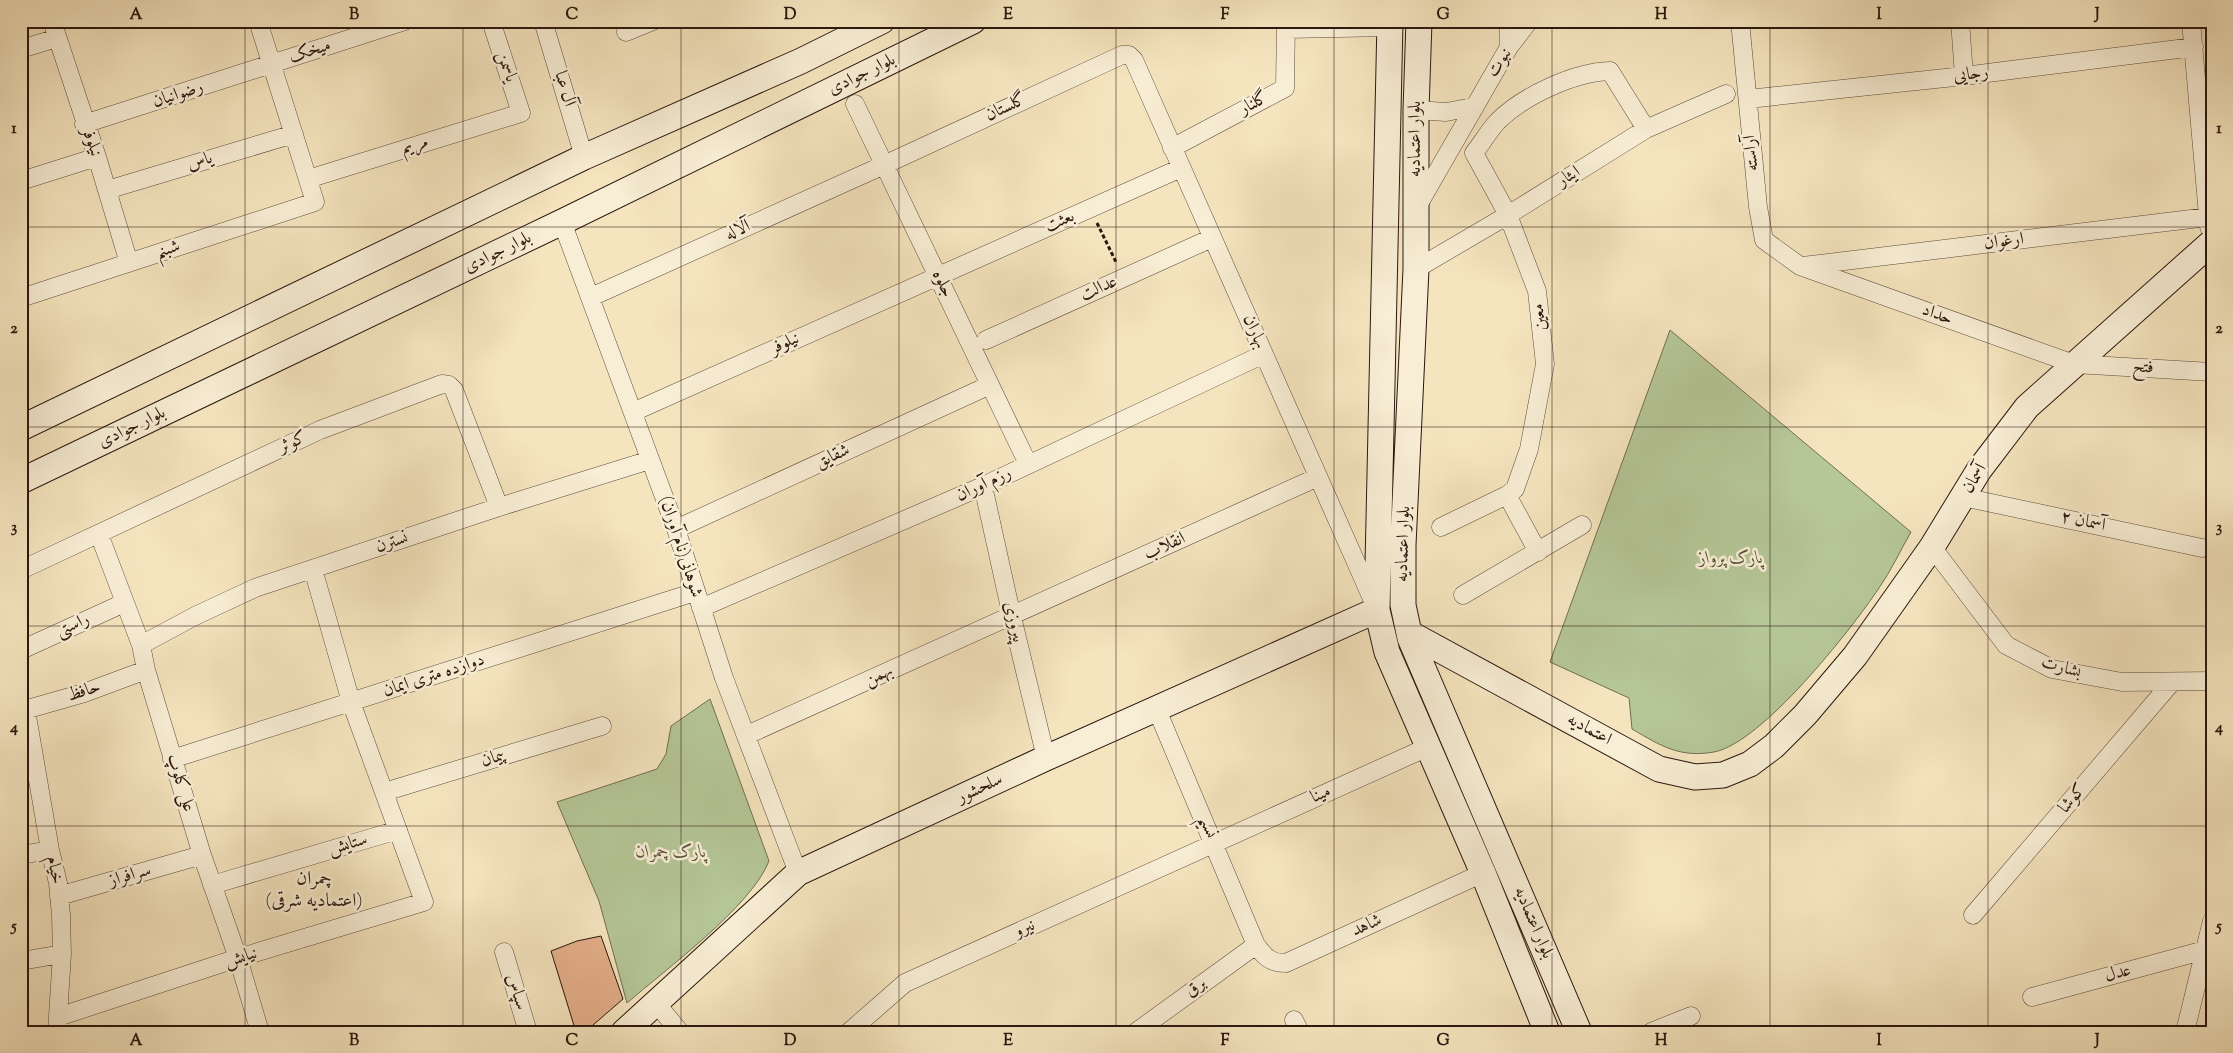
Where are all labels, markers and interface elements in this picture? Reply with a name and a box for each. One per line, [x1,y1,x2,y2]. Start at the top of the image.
text: A [130,4,143,27]
text: B [349,4,359,27]
text: C [566,4,579,27]
text: D [784,4,797,27]
text: E [1003,4,1013,27]
text: F [1221,4,1230,27]
text: G [1436,4,1450,27]
text: H [1655,4,1668,27]
text: I [1876,4,1882,27]
text: J [2093,4,2100,27]
street label: میخک [286,33,334,71]
street label: نبوت [1481,43,1519,83]
street label: بلوار جوادی [824,47,900,103]
street label: یاسمن [489,48,524,87]
street label: رجایی [1952,60,1990,90]
street label: آل عبا [546,68,582,112]
street label: رضوانیان [149,75,207,115]
street label: گلنار [1233,86,1273,123]
street label: گلستان [981,87,1031,129]
street label: بلوار اعتمادیه [1403,101,1429,177]
text: 1 [11,118,17,141]
text: 1 [2216,118,2222,141]
street label: نیلوفر [73,122,108,160]
street label: مریم [398,130,432,163]
street label: آراسته [1737,132,1767,172]
street label: یاس [184,145,217,178]
street label: ایثار [1550,160,1586,195]
street label: بعثت [1041,204,1079,240]
street label: آلاله [721,213,757,248]
street label: بلوار جوادی [460,225,536,281]
street label: ارغوان [1983,227,2026,257]
street label: شبنم [152,234,185,269]
street label: جلوه [924,266,960,302]
street label: عدالت [1076,269,1122,309]
street label: حداد [1918,297,1956,333]
street label: معین [1525,302,1555,332]
street label: بهاران [1235,311,1273,353]
text: 2 [10,318,18,341]
text: 2 [2215,318,2223,341]
street label: نیلوفر [764,326,804,363]
street label: فتح [2131,354,2154,383]
street label: بلوار جوادی [94,400,170,456]
street label: کوثر [273,425,312,462]
street label: شقایق [811,438,855,476]
street label: آسمان [1956,457,1995,499]
street label: رزم آوران [952,461,1017,510]
street label: شوهانی(نام آوران) [650,493,709,602]
street label: بلوار اعتمادیه [1390,505,1418,583]
street label: آسمان ۲ [2058,505,2110,540]
text: 3 [11,517,18,540]
text: 3 [2216,517,2223,540]
street label: نسترن [372,526,412,560]
street label: انقلاب [1140,526,1190,568]
park label: پارک پرواز [1698,546,1765,572]
street label: پیروزی [996,599,1031,647]
street label: راستی [52,607,94,645]
street label: دوازده متری ایمان [380,647,488,705]
street label: بشارت [2038,650,2084,686]
street label: بهمن [860,658,898,694]
street label: حافظ [64,674,104,710]
street label: اعتمادیه [1562,707,1616,753]
text: 4 [9,717,18,740]
text: 4 [2214,717,2223,740]
street label: پیمان [478,743,509,775]
street label: علی کلوپ [159,751,201,815]
street label: سلحشور [951,767,1007,812]
street label: کوشا [2053,778,2093,820]
street label: مینا [1307,779,1335,811]
street label: نسیم [1188,811,1223,844]
street label: ستایش [325,827,371,863]
park label: پارک چمران [635,840,708,866]
street label: خیام [37,853,70,887]
street label: سرافراز [104,858,154,895]
district label: چمران (اعتمادیه شرقی) [265,866,363,915]
street label: بلوار اعتمادیه [1506,883,1560,963]
street label: شاهد [1348,908,1386,944]
street label: نیرو [1009,913,1040,946]
text: 5 [9,916,17,939]
text: 5 [2214,916,2222,939]
street label: نیایش [221,941,261,975]
street label: عدل [2102,958,2134,990]
street label: سپاس [498,971,534,1013]
street label: برق [1180,971,1212,1005]
text: A [130,1030,143,1053]
text: B [349,1030,359,1053]
text: C [566,1030,579,1053]
text: D [784,1030,797,1053]
text: E [1003,1030,1013,1053]
text: F [1221,1030,1230,1053]
text: G [1436,1030,1450,1053]
text: H [1655,1030,1668,1053]
text: I [1876,1030,1882,1053]
text: J [2093,1030,2100,1053]

